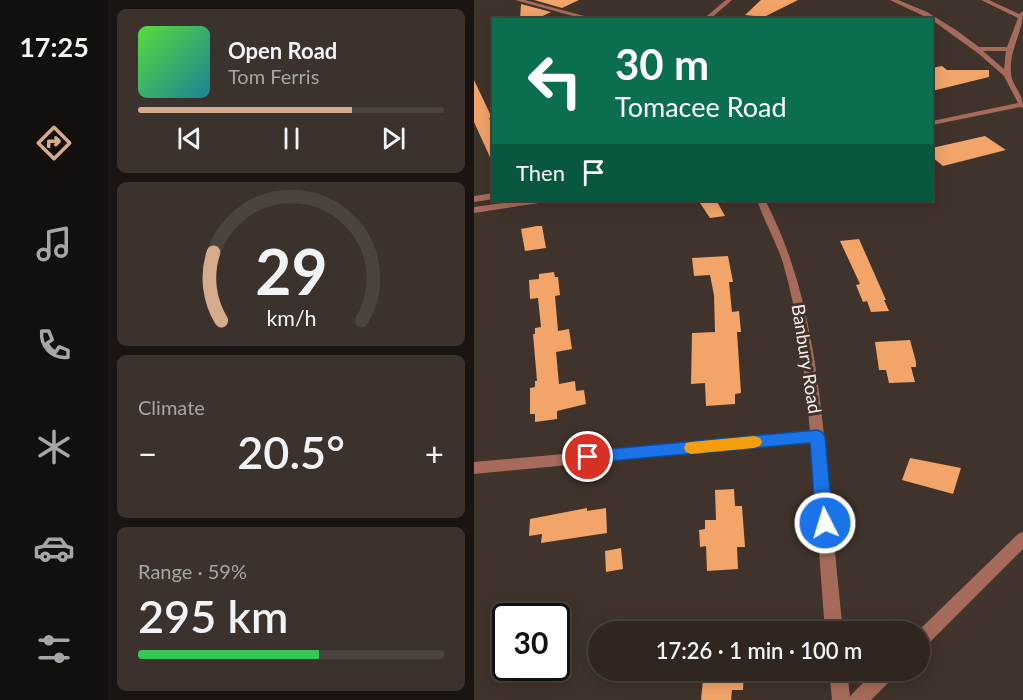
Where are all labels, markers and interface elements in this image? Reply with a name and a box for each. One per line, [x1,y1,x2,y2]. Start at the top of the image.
text: 17:25 [19,30,89,63]
text: Open Road [228,37,337,64]
text: 30 m [615,39,709,89]
icon: left [516,42,594,120]
text: Tom Ferris [228,64,319,88]
text: Tomacee Road [615,90,787,123]
icon: directions [33,122,75,164]
icon: previous [173,122,206,155]
icon: pause [275,122,308,155]
icon: next [377,122,410,155]
icon: arrive [577,156,610,189]
text: Then [516,159,565,186]
icon: music [33,223,75,265]
text: 29 [255,233,327,308]
street label: Banbury Road [787,303,826,415]
text: km/h [266,305,316,331]
icon: phone [33,324,75,366]
text: Climate [138,395,205,419]
text: 20.5° [237,425,345,479]
icon: climate [33,426,75,468]
pin [562,431,613,482]
text: − [138,433,157,473]
text: + [425,433,444,473]
icon: arrive [571,440,604,473]
position arrow [793,491,857,555]
icon: car [33,527,75,569]
text: Range · 59% [138,559,247,583]
text: 295 km [138,589,288,643]
speed limit sign: 30 [492,603,570,681]
icon: filters [33,628,75,670]
text: 17:26 · 1 min · 100 m [656,637,862,664]

